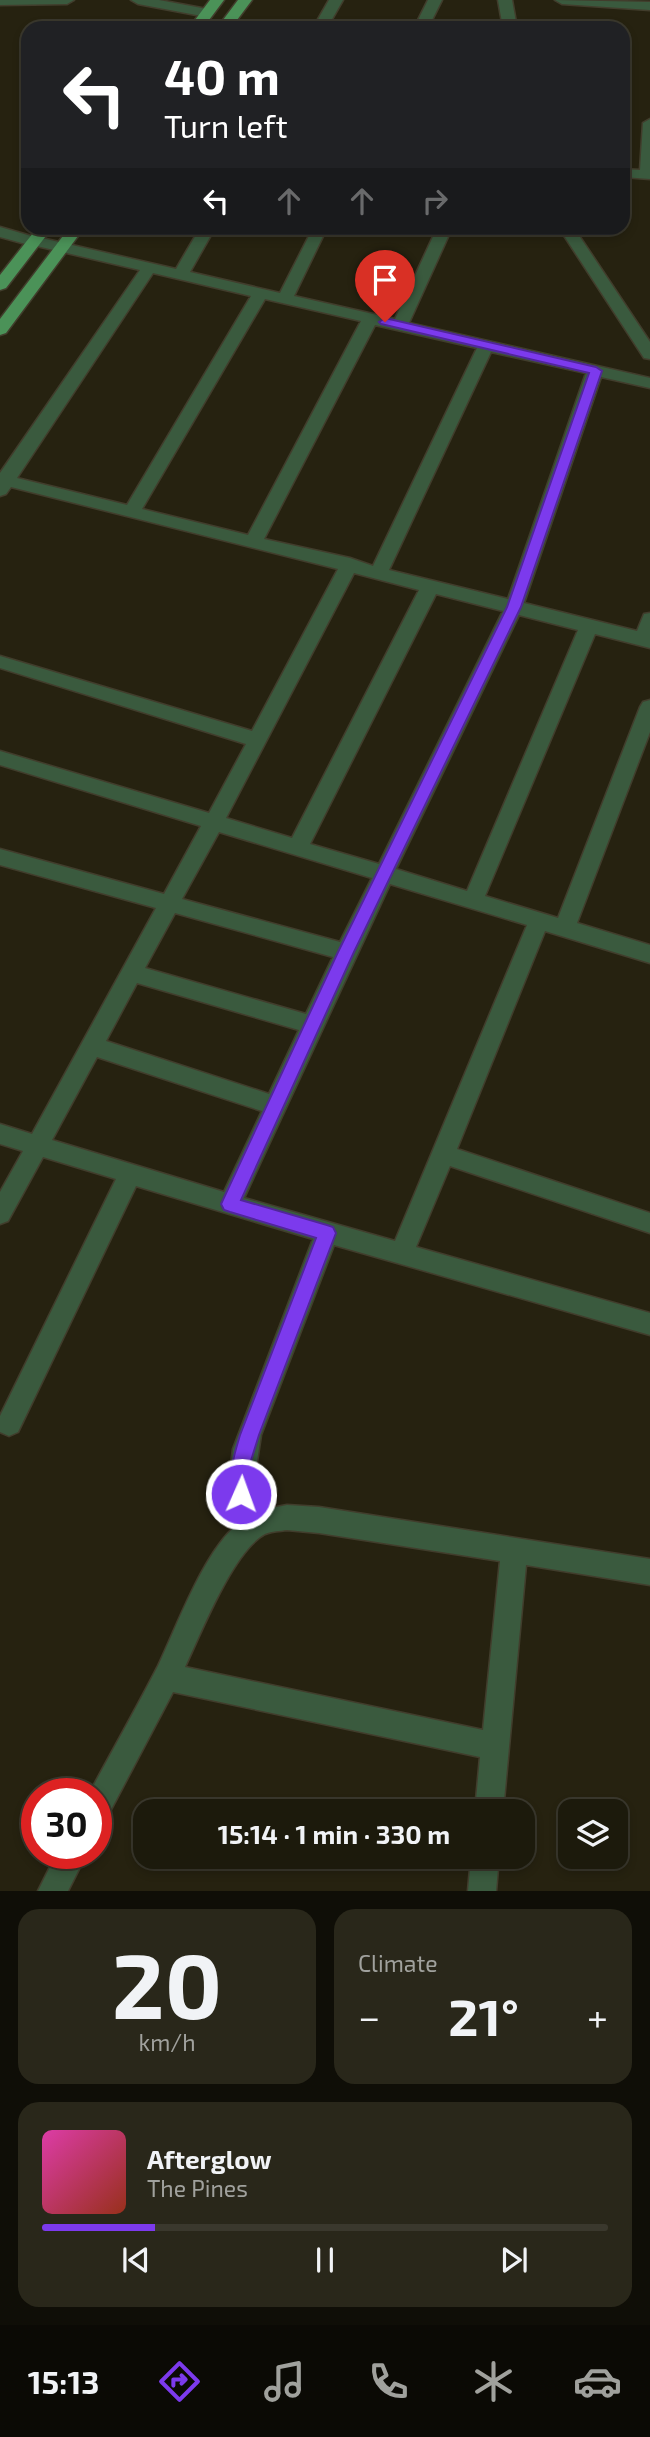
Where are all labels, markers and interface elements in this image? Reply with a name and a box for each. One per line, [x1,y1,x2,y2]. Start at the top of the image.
text: 40 m [164,46,280,105]
icon: left [49,49,140,140]
text: Turn left [164,106,288,144]
icon: left [197,182,235,220]
icon: ahead [270,182,308,220]
icon: ahead [343,182,381,220]
icon: right [416,182,454,220]
pin [355,250,415,322]
icon: arrive [366,261,404,299]
position arrow [204,1457,278,1531]
speed limit sign: 30 [21,1778,112,1869]
map controls [558,1799,628,1869]
button: layers [558,1799,628,1869]
text: 15:14 · 1 min · 330 m [218,1818,450,1849]
text: 20 [112,1928,222,2037]
text: Climate [358,1949,438,1977]
text: 21° [448,1984,519,2046]
text: − [358,1993,380,2039]
text: + [587,1993,608,2039]
text: km/h [138,2028,196,2056]
text: Afterglow [147,2143,272,2174]
text: The Pines [147,2174,248,2202]
icon: previous [117,2241,155,2279]
icon: pause [306,2241,344,2279]
icon: next [495,2241,533,2279]
icon: directions [155,2357,204,2406]
icon: music [260,2357,309,2406]
icon: phone [364,2357,413,2406]
icon: climate [469,2357,518,2406]
icon: car [573,2357,622,2406]
text: 15:13 [28,2362,99,2400]

